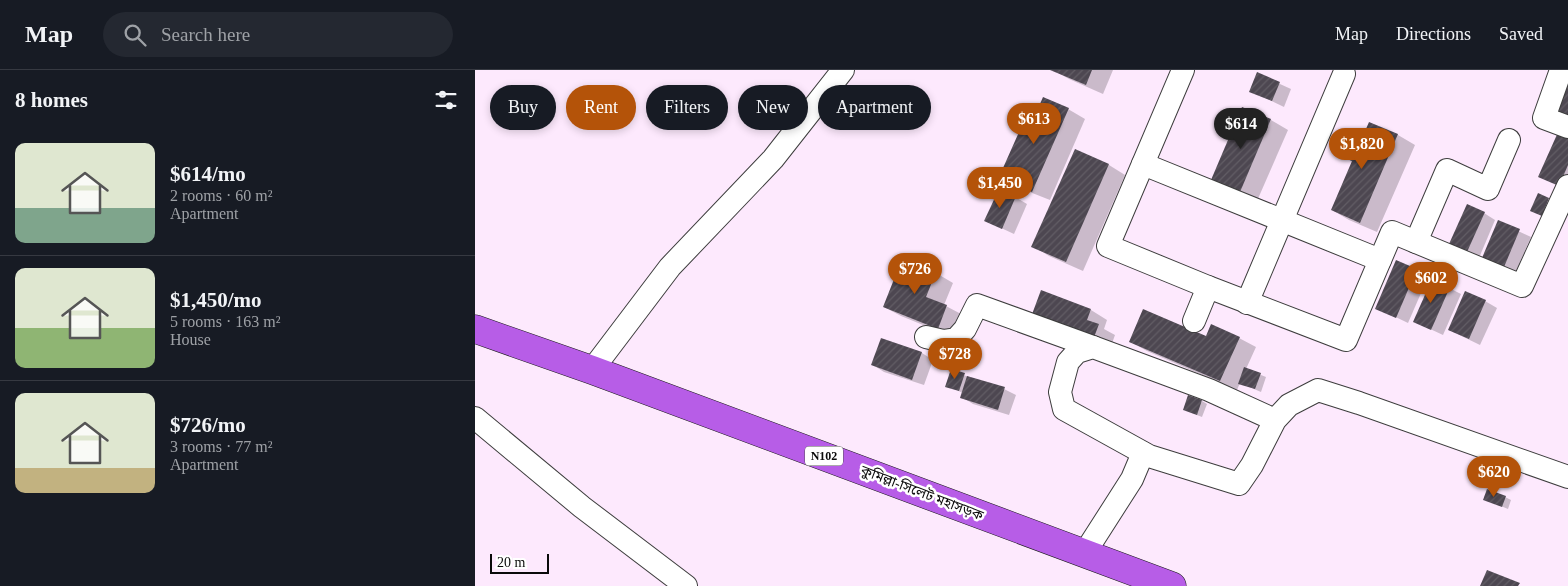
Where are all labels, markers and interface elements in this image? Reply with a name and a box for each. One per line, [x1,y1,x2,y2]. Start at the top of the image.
search box [103,12,453,57]
text: Map [25,21,73,47]
icon: search [121,21,149,49]
text: Search here [161,24,250,45]
text: Map [1335,24,1368,44]
text: Directions [1396,24,1471,44]
text: Saved [1499,24,1543,44]
chip: Buy [490,85,556,130]
chip: Rent [566,85,636,130]
chip: Filters [646,85,728,130]
chip: New [738,85,808,130]
chip: Apartment [818,85,931,130]
icon: filters [432,86,460,114]
text: 8 homes [15,88,88,112]
pin: $613 [1004,102,1064,145]
pin: $614 [1211,108,1271,150]
text: $613 [1018,110,1050,127]
text: $614 [1225,115,1257,132]
pin: $1,820 [1321,128,1403,170]
text: $1,820 [1340,135,1384,152]
text: $614/mo [170,162,246,186]
icon: home [55,163,115,223]
pin: $1,450 [959,166,1041,209]
text: $1,450 [978,174,1022,191]
text: 2 rooms · 60 m² [170,187,273,204]
text: Apartment [170,205,238,222]
pin: $726 [885,252,945,295]
text: $726 [899,260,931,277]
pin: $602 [1401,262,1461,304]
text: $602 [1415,269,1447,286]
icon: home [55,288,115,348]
text: $1,450/mo [170,288,262,312]
text: 5 rooms · 163 m² [170,313,281,330]
text: House [170,331,211,348]
pin: $728 [925,338,985,380]
text: $728 [939,345,971,362]
icon: home [55,413,115,473]
text: $726/mo [170,413,246,437]
text: 3 rooms · 77 m² [170,438,273,455]
road number: N102 [805,446,843,466]
text: Apartment [170,456,238,473]
pin: $620 [1464,456,1524,498]
street label: কুমিল্লা-সিলেট মহাসড়ক [857,461,986,524]
text: $620 [1478,463,1510,480]
scale bar [490,551,549,574]
text: 20 m [497,555,525,570]

